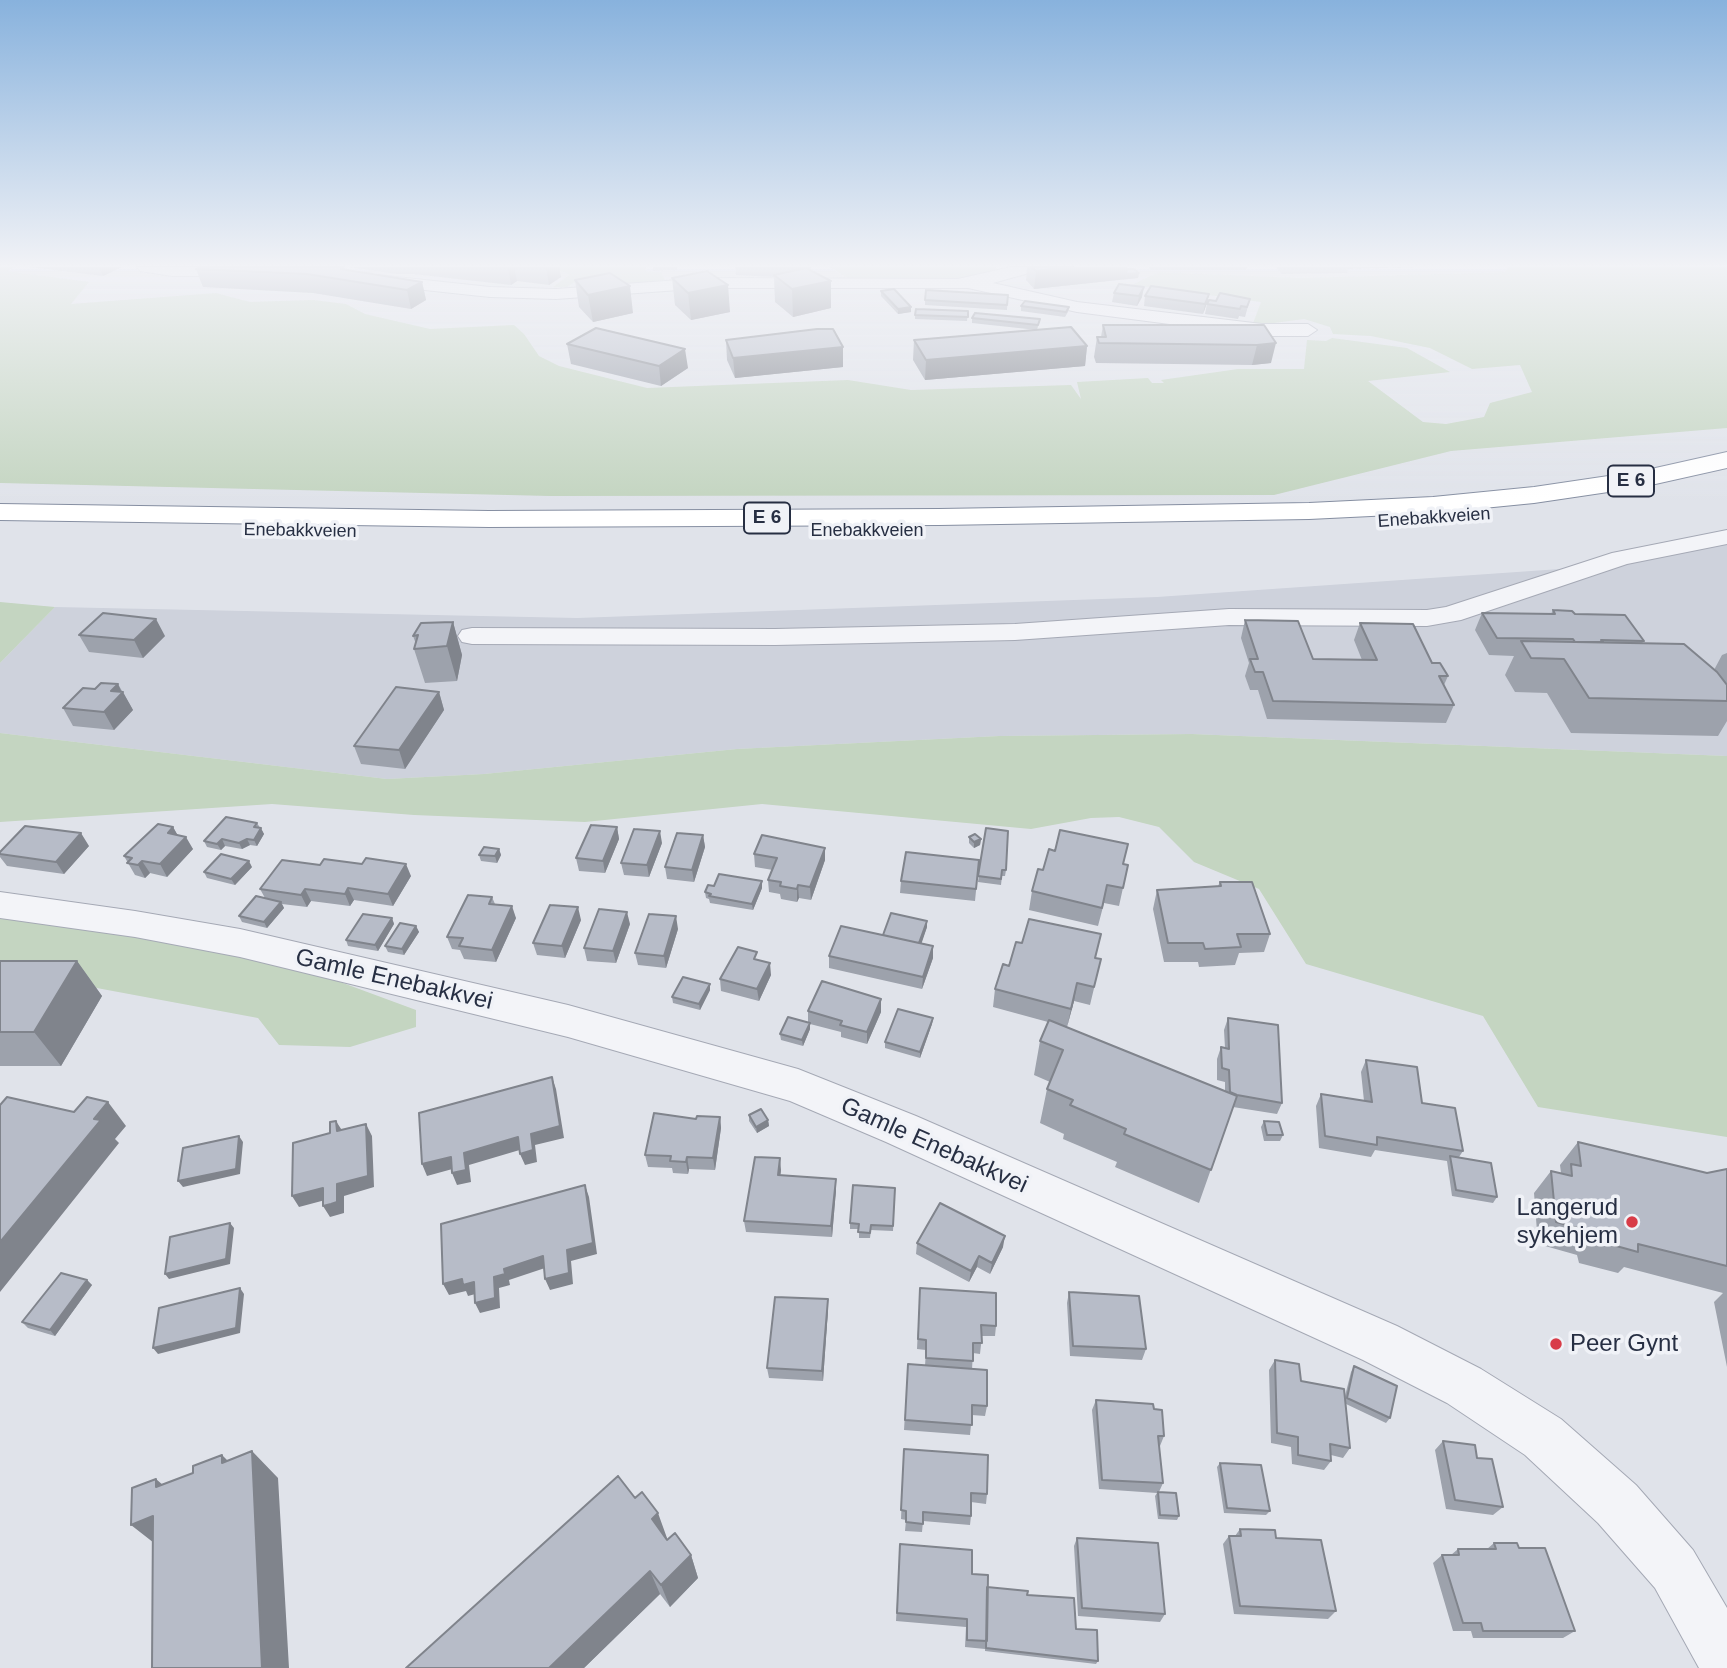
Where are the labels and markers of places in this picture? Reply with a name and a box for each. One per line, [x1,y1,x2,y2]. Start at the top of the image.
place label: Langerud sykehjem [1517,1194,1618,1250]
marker: Langerud sykehjem [1624,1214,1640,1230]
place label: Peer Gynt [1570,1330,1678,1358]
marker: Peer Gynt [1548,1336,1564,1352]

